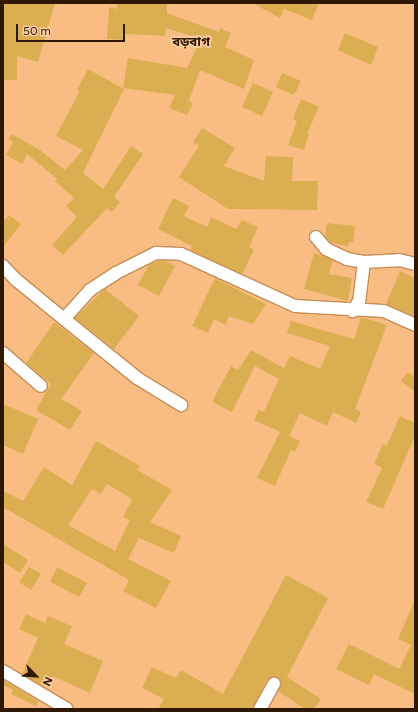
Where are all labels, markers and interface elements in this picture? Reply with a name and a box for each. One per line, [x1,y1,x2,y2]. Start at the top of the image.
scale bar [18,16,127,42]
text: 50 m [23,24,51,38]
district label: বড়বাগ [172,34,210,50]
north arrow [16,656,56,696]
text: N [40,675,55,688]

